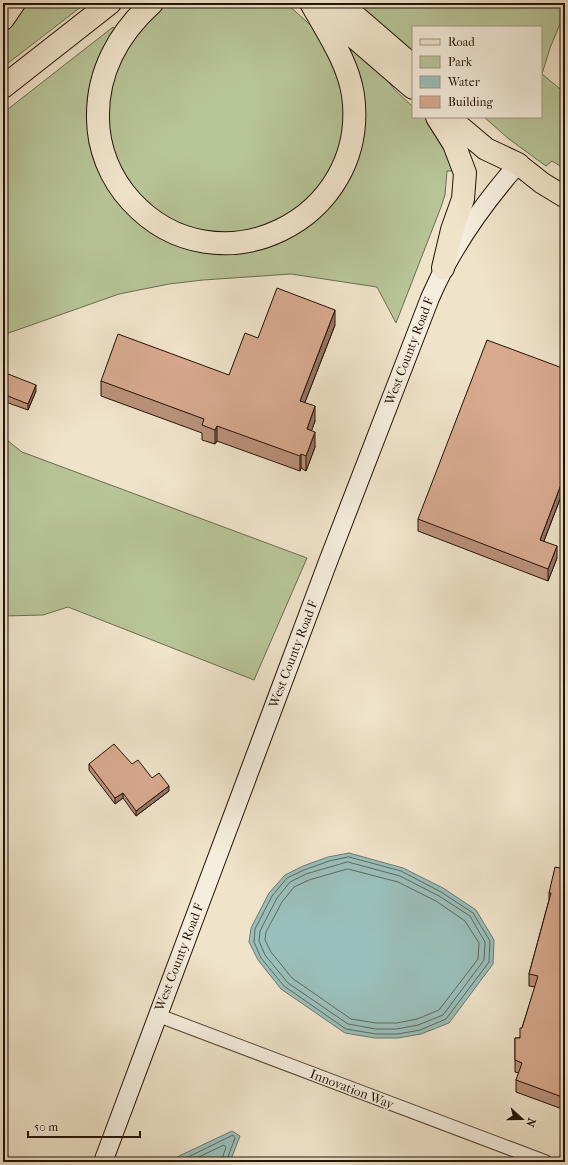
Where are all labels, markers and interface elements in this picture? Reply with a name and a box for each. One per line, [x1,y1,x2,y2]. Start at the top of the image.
legend [412,26,542,118]
text: Road [448,35,475,49]
text: Park [448,55,473,69]
text: Water [447,75,481,89]
text: Building [448,95,493,109]
street label: West County Road F [381,295,436,408]
street label: West County Road F [265,598,320,711]
street label: West County Road F [151,901,206,1014]
street label: Innovation Way [308,1066,397,1112]
north arrow [502,1099,542,1139]
scale bar [28,1113,140,1139]
text: N [523,1116,538,1129]
text: 50 m [34,1120,58,1134]

